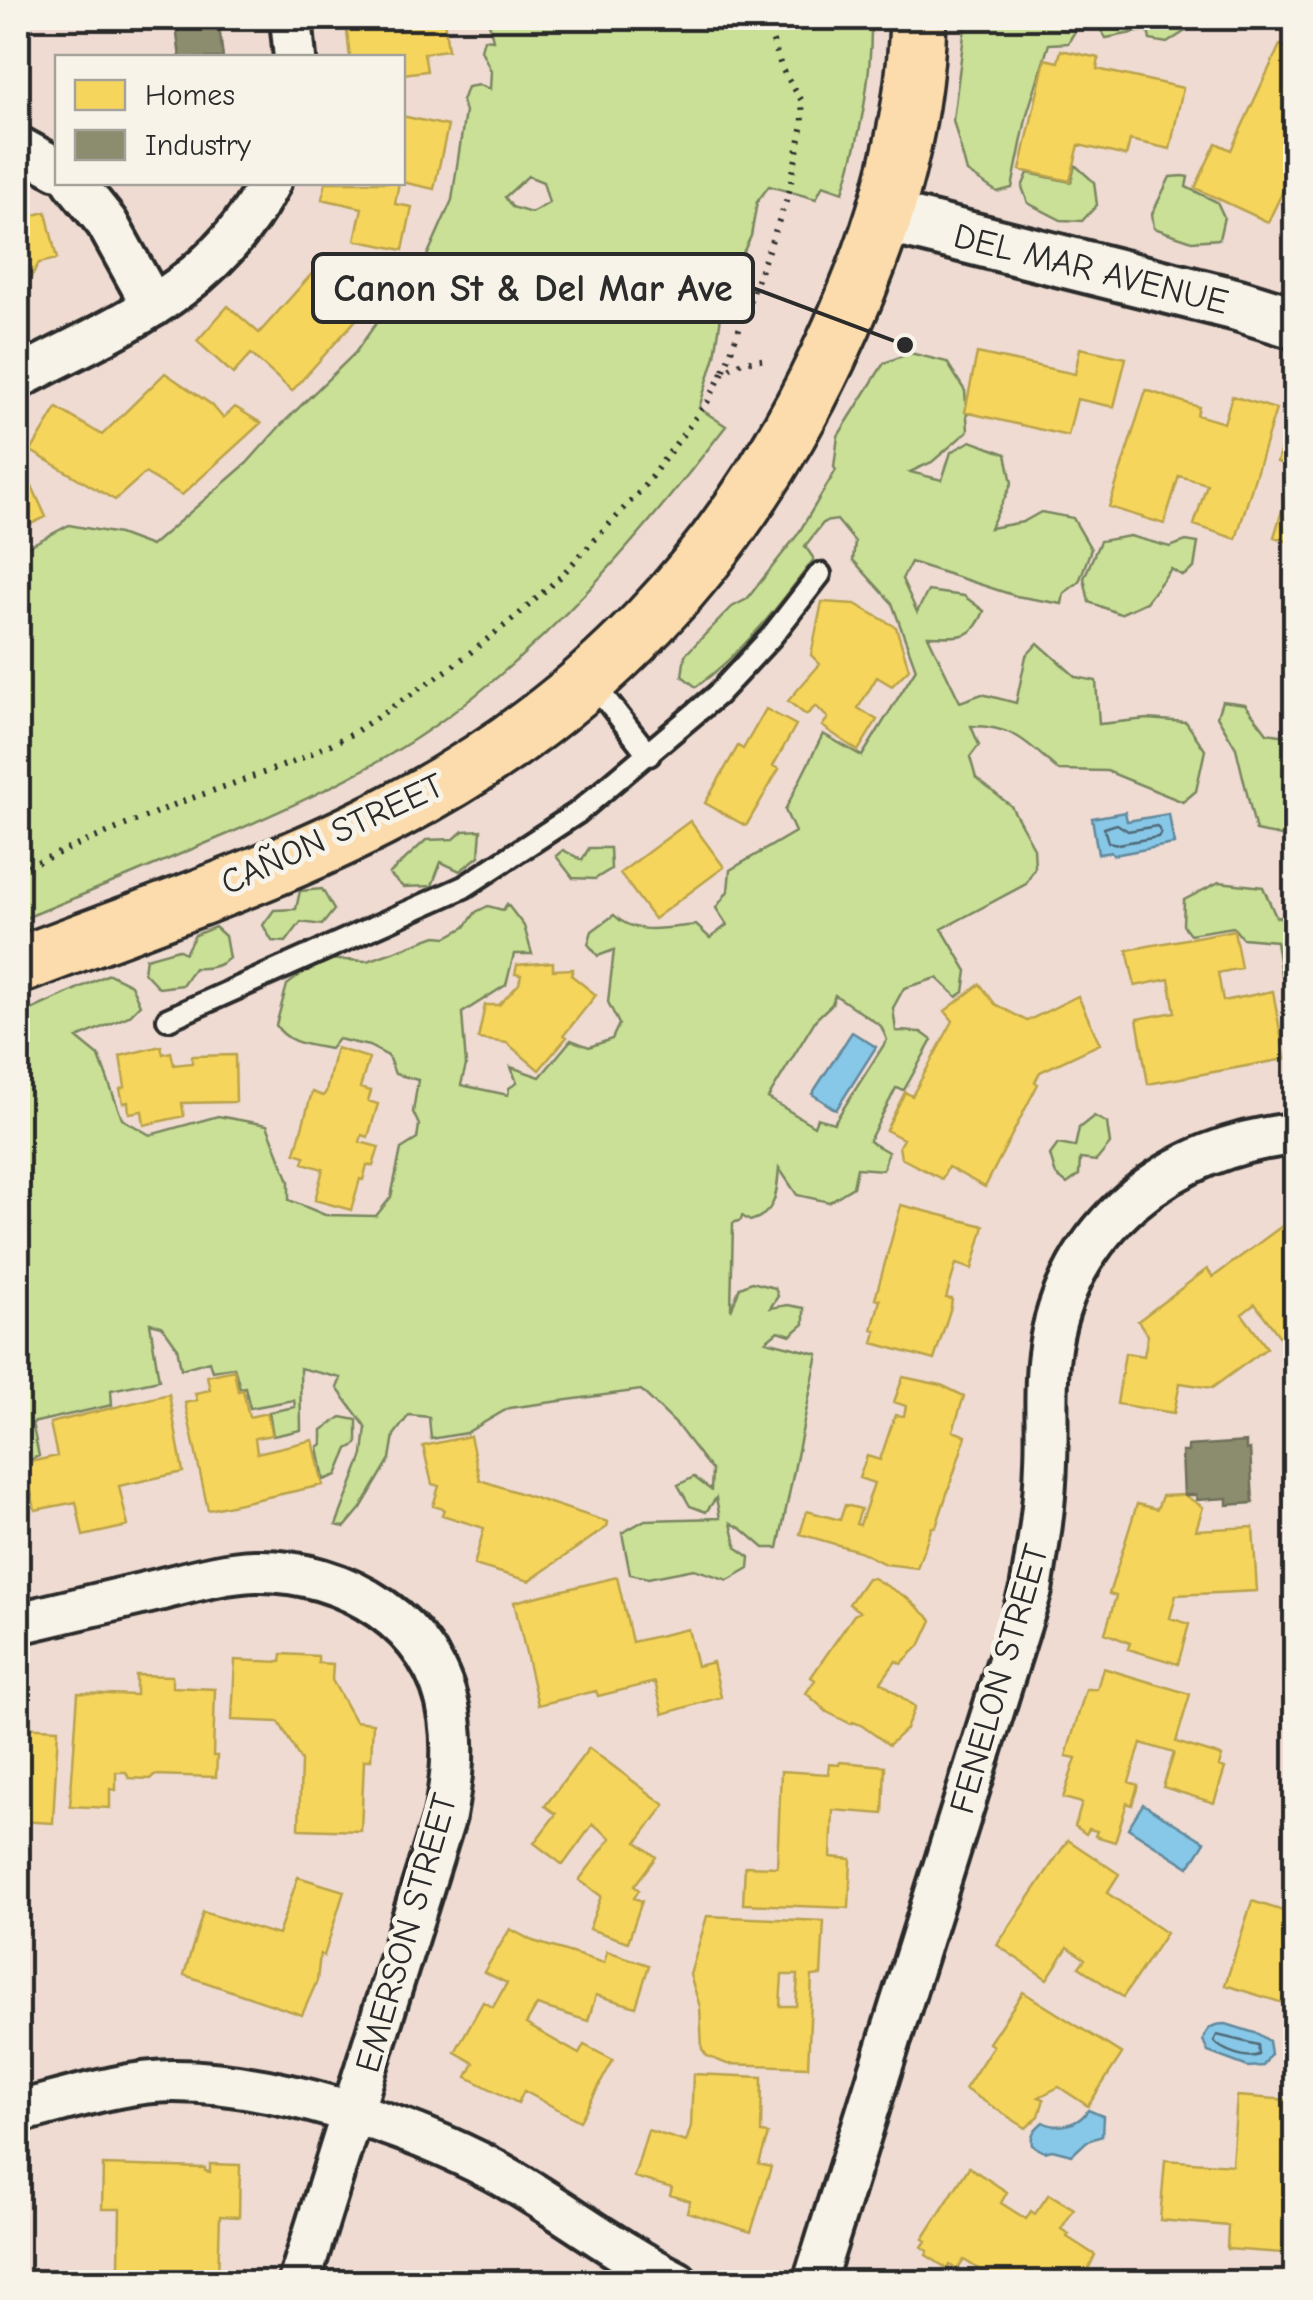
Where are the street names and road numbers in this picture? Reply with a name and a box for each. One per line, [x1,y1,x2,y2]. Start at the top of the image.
street label: DEL MAR AVENUE [949,215,1233,323]
street label: CAÑON STREET [214,764,450,904]
street label: FENELON STREET [941,1540,1057,1818]
street label: EMERSON STREET [347,1789,465,2077]

